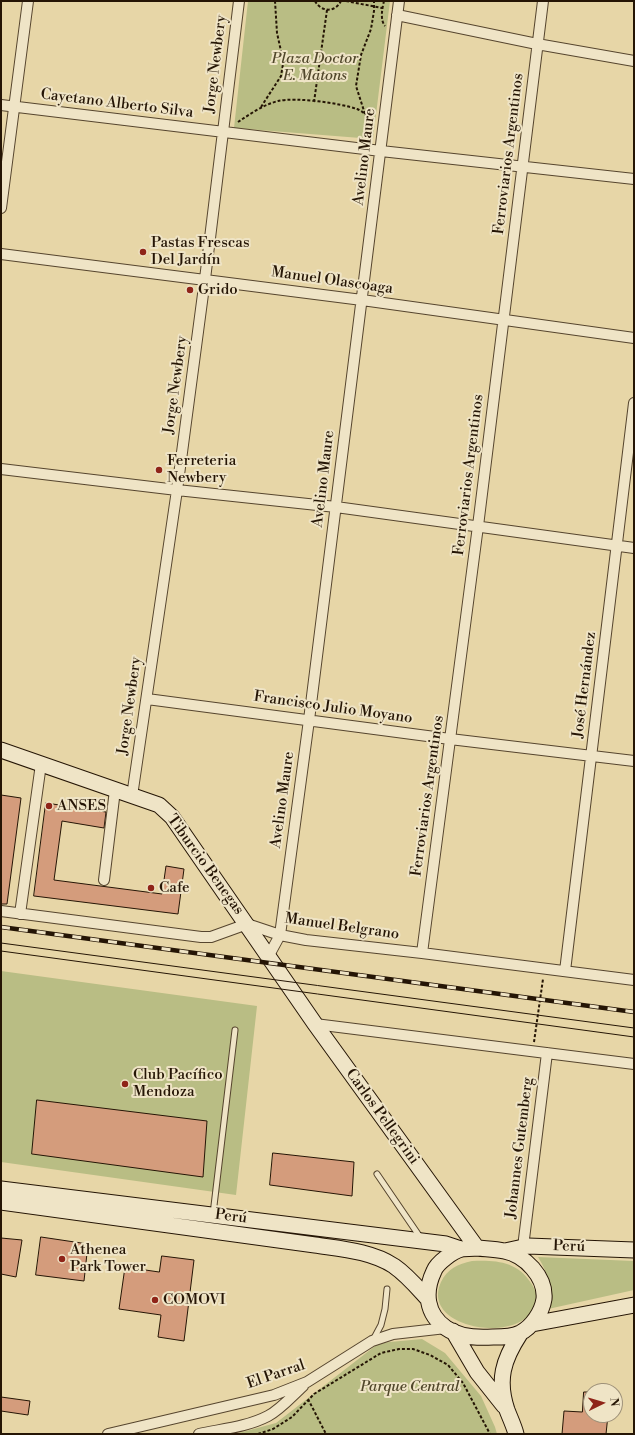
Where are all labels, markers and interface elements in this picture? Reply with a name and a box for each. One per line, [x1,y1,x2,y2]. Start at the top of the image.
street label: Jorge Newbery [201,14,231,114]
park label: Plaza Doctor E. Matons [272,50,358,85]
street label: Ferroviarios Argentinos [490,72,528,236]
street label: Cayetano Alberto Silva [40,86,194,122]
street label: Avelino Maure [350,107,380,207]
place label: Pastas Frescas Del Jardín [151,234,249,269]
marker: Pastas Frescas Del Jardín [138,247,148,257]
street label: Manuel Olascoaga [270,264,394,298]
place label: Grido [198,281,238,299]
marker: Grido [185,285,195,295]
street label: Jorge Newbery [160,335,192,435]
street label: Ferroviarios Argentinos [450,393,488,557]
street label: Avelino Maure [309,429,339,529]
place label: Ferreteria Newbery [167,452,236,487]
marker: Ferreteria Newbery [154,465,164,475]
street label: José Hernández [570,631,600,739]
street label: Jorge Newbery [114,656,146,756]
street label: Francisco Julio Moyano [252,688,414,728]
street label: Ferroviarios Argentinos [408,714,448,878]
street label: Avelino Maure [267,750,299,850]
place label: ANSES [57,797,106,815]
marker: ANSES [44,801,54,811]
street label: Tiburcio Benegas [163,811,247,919]
place label: Cafe [159,879,190,897]
marker: Cafe [146,883,156,893]
street label: Manuel Belgrano [284,910,400,944]
place label: Club Pacífico Mendoza [133,1066,223,1101]
street label: Carlos Pellegrini [341,1066,423,1168]
street label: Johannes Gutemberg [502,1076,538,1220]
marker: Club Pacífico Mendoza [120,1079,130,1089]
street label: Perú [214,1206,248,1228]
street label: Perú [553,1237,585,1257]
place label: Athenea Park Tower [70,1241,146,1276]
marker: Athenea Park Tower [57,1254,67,1264]
place label: COMOVI [163,1291,225,1309]
marker: COMOVI [150,1295,160,1305]
street label: El Parral [245,1357,307,1393]
park label: Parque Central [360,1378,460,1396]
north arrow [583,1383,623,1423]
text: N [607,1397,621,1407]

